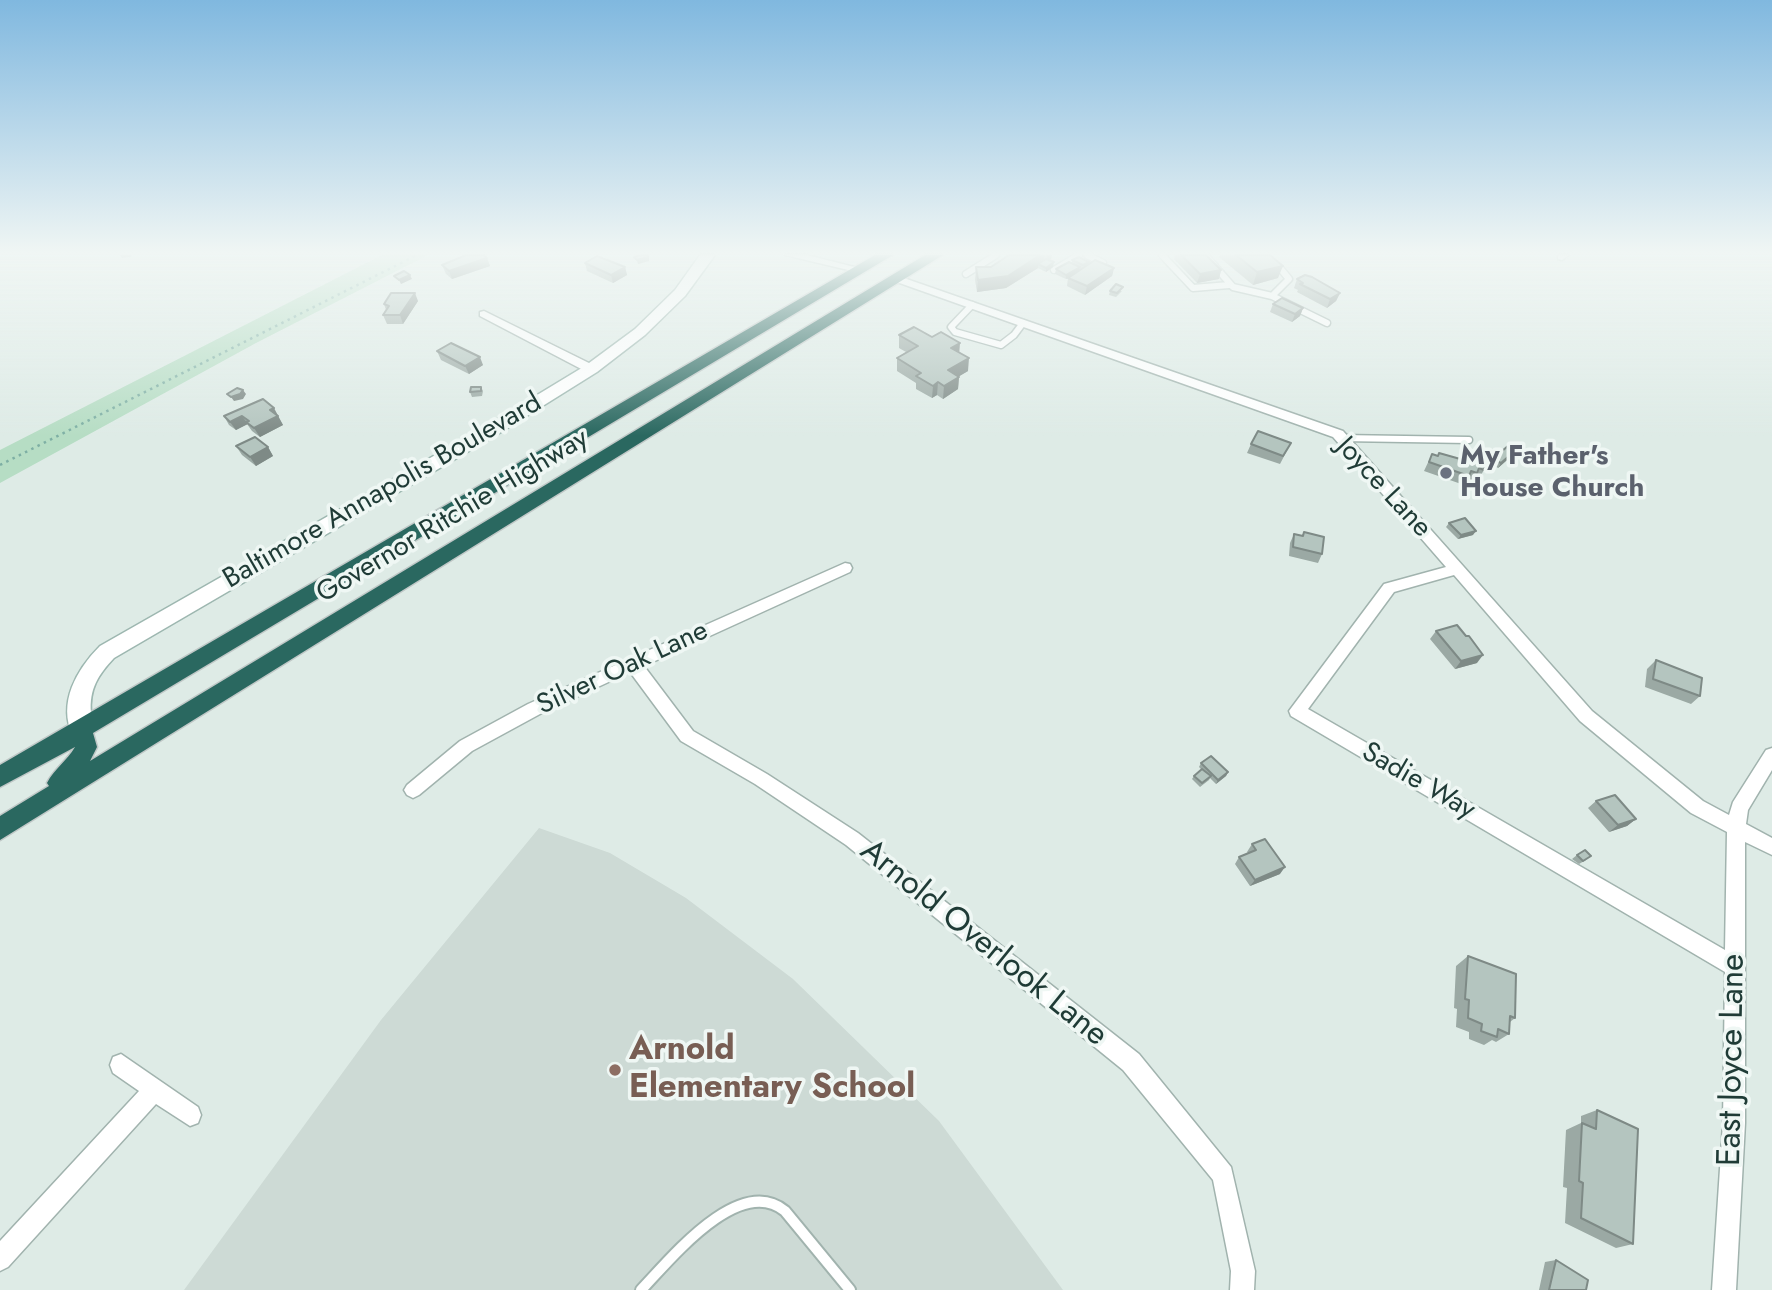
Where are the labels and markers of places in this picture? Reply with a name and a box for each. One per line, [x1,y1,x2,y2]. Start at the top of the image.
place label: My Father's House Church [1460,440,1644,506]
marker: My Father's House Church [1438,465,1454,481]
place label: Arnold Elementary School [629,1031,915,1109]
marker: Arnold Elementary School [607,1062,623,1078]

